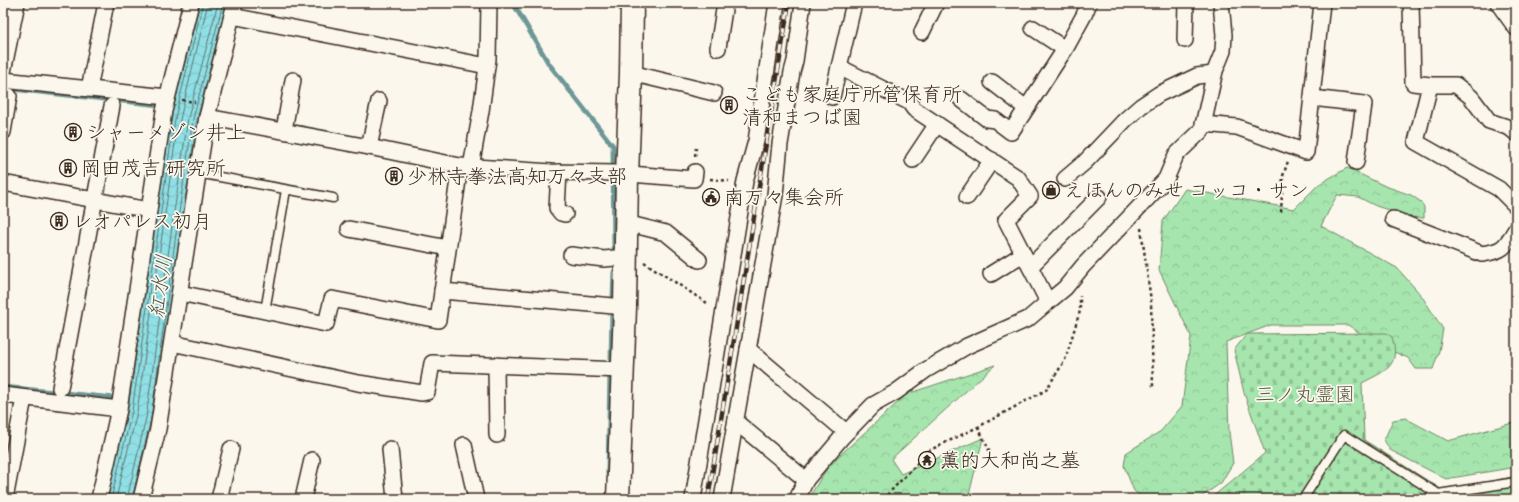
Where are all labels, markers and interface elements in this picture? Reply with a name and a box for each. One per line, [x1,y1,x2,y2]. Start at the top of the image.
place label: こども家庭庁所管保育所 清和まつば園 [742,82,962,130]
building icon: こども家庭庁所管保育所 清和まつば園 [719,95,739,115]
place label: シャーメゾン井上 [86,120,246,145]
building icon: シャーメゾン井上 [63,122,83,142]
place label: 岡田茂吉 研究所 [81,156,226,181]
building icon: 岡田茂吉 研究所 [58,158,78,178]
place label: 少林寺拳法高知万々支部 [407,164,627,189]
building icon: 少林寺拳法高知万々支部 [384,166,404,186]
place label: えほんのみせ コッコ・サン [1064,178,1309,203]
shop icon: えほんのみせ コッコ・サン [1041,180,1061,200]
place label: 南万々集会所 [724,185,844,210]
public building icon: 南万々集会所 [701,187,721,207]
place label: レオパレス初月 [72,209,212,234]
building icon: レオパレス初月 [49,211,69,231]
water label: 紅水川 [143,253,177,319]
park label: 三ノ丸霊園 [1255,382,1355,407]
place label: 薫的大和尚之墓 [940,448,1080,473]
temple icon: 薫的大和尚之墓 [917,450,937,470]

